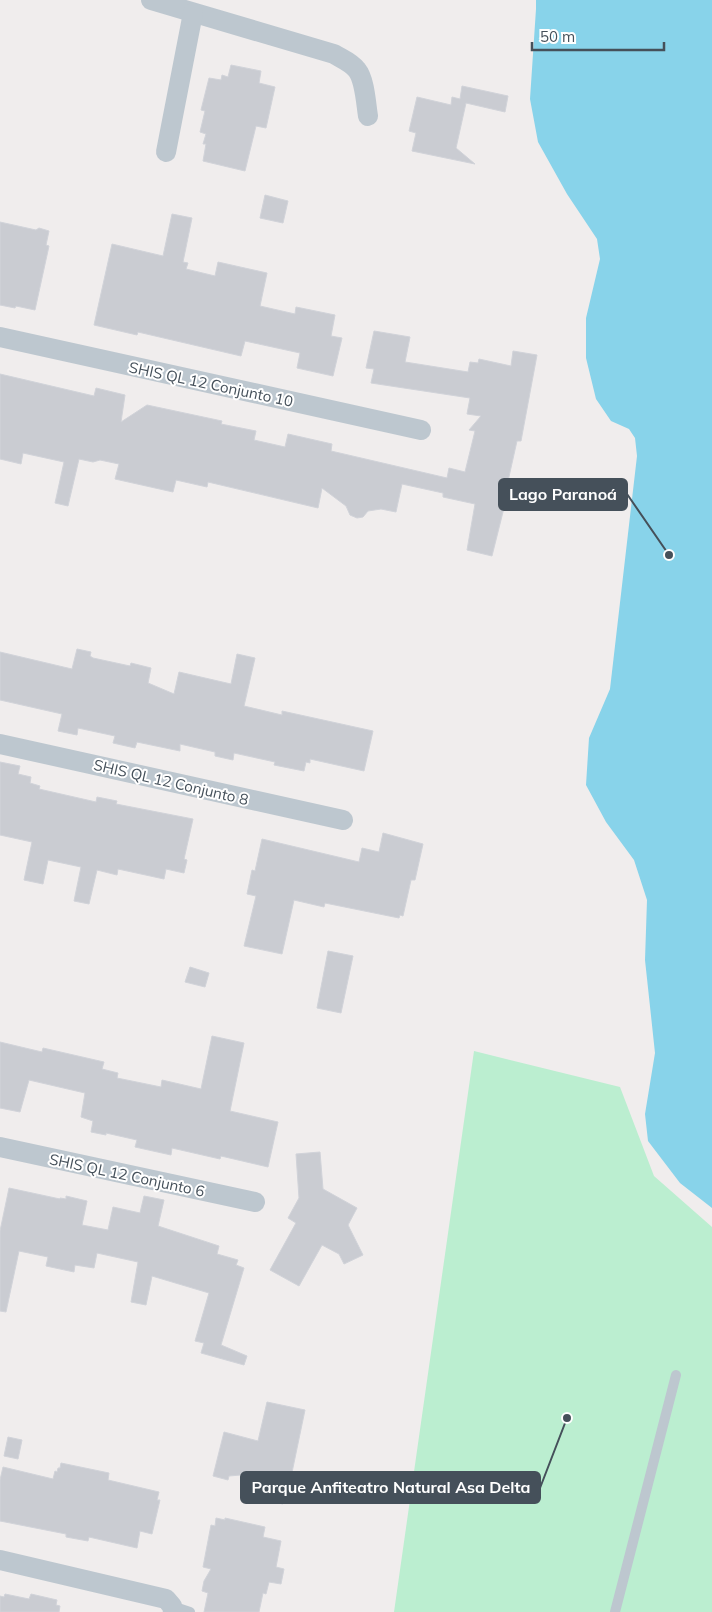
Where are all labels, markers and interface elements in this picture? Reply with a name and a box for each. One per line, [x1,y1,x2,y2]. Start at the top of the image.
scale bar [532,20,664,52]
text: 50 m [540,27,575,46]
street label: SHIS QL 12 Conjunto 10 [127,357,295,411]
callout: Lago Paranoá [499,479,627,510]
text: Lago Paranoá [509,484,617,504]
street label: SHIS QL 12 Conjunto 8 [92,755,250,809]
street label: SHIS QL 12 Conjunto 6 [48,1149,206,1201]
callout: Parque Anfiteatro Natural Asa Delta [241,1472,540,1503]
text: Parque Anfiteatro Natural Asa Delta [251,1477,531,1497]

